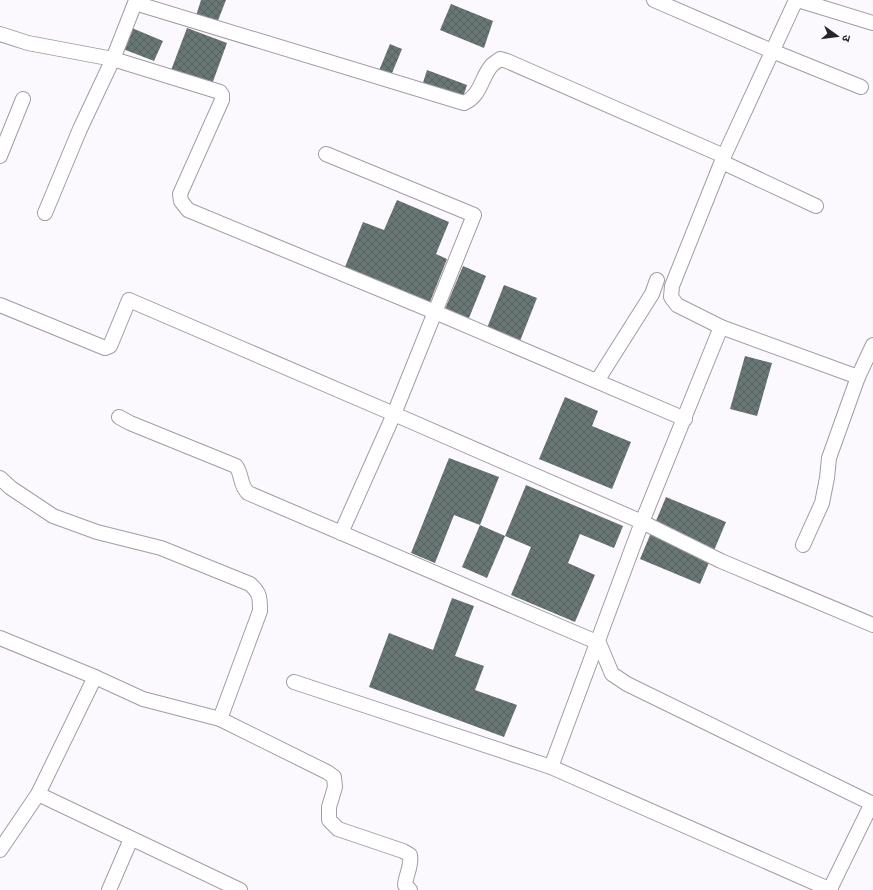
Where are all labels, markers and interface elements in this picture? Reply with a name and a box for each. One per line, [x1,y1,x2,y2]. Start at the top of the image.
north arrow [817,16,857,56]
text: उ [839,34,854,44]

